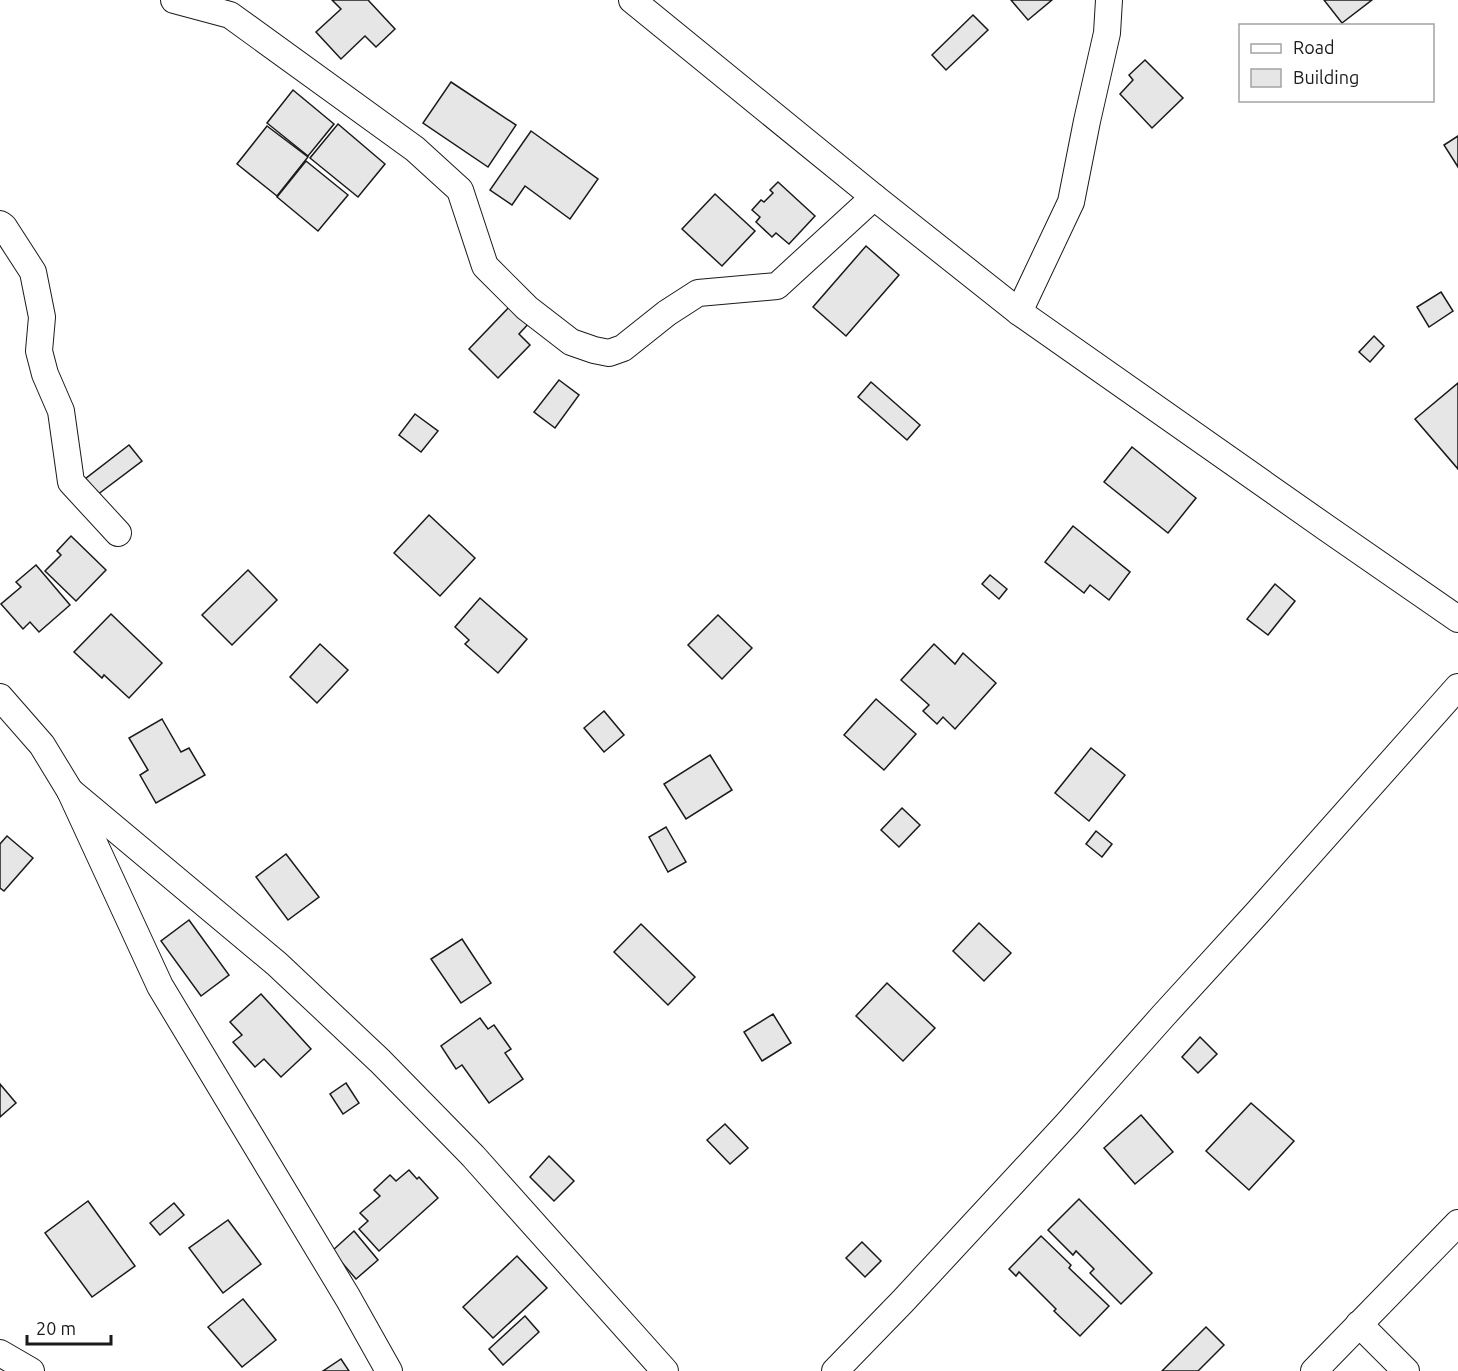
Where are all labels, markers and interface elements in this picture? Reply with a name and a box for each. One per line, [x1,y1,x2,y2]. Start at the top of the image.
legend [1239,24,1434,102]
text: Road [1293,37,1335,57]
text: Building [1293,67,1359,87]
scale bar [27,1308,111,1346]
text: 20 m [36,1318,76,1338]

